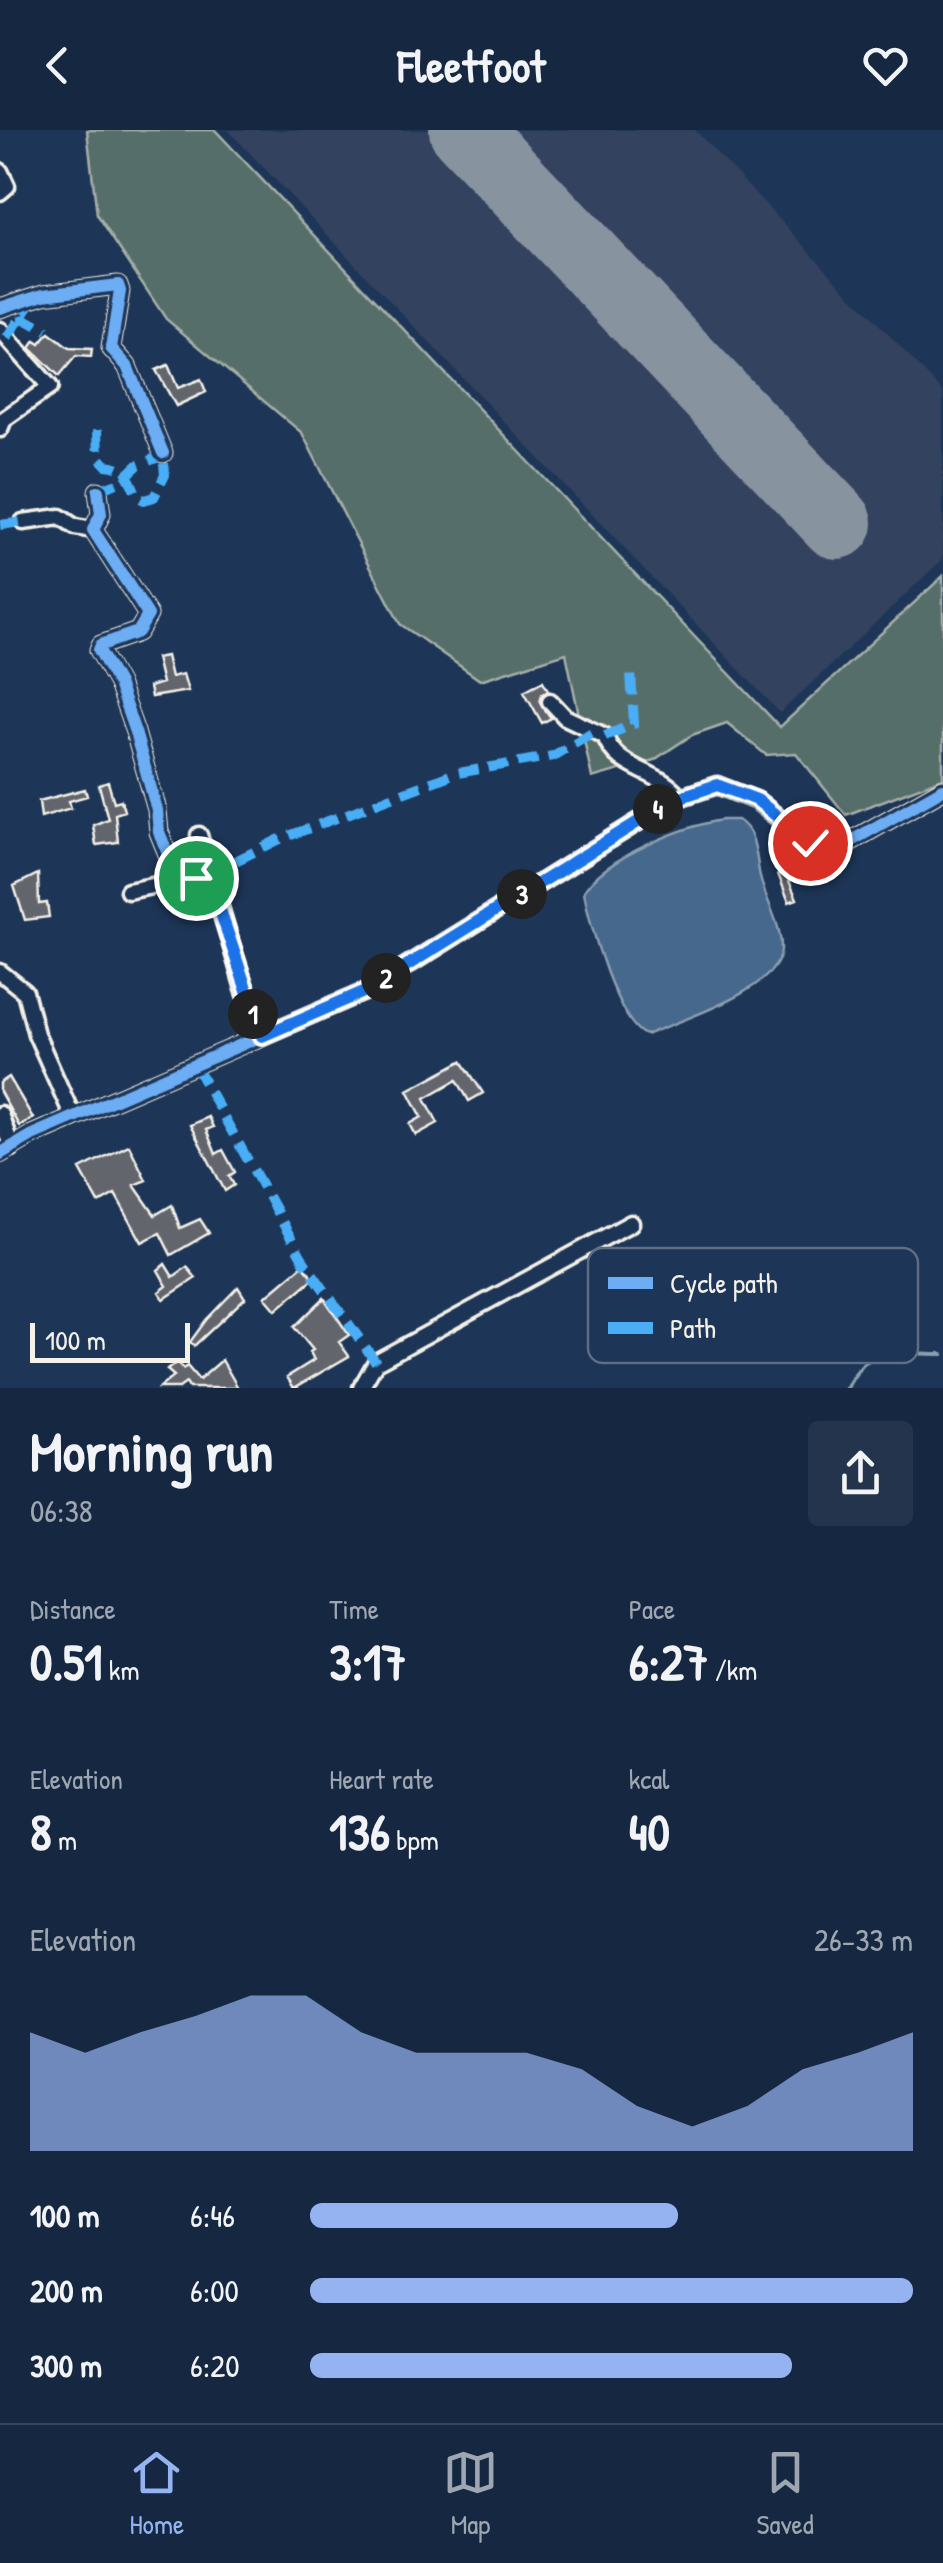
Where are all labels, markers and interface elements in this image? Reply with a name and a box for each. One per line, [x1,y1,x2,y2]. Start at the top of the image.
text: Fleetfoot [397,35,546,96]
icon: back [30,38,85,93]
icon: heart [858,38,913,93]
pin: 4 [633,784,683,834]
text: 4 [653,790,663,828]
pin [768,801,853,886]
icon: check [783,816,838,871]
pin [154,836,239,921]
icon: arrive [169,851,224,906]
pin: 3 [497,869,547,919]
text: 3 [516,875,528,913]
pin: 2 [361,953,411,1003]
text: 2 [379,959,393,997]
pin: 1 [228,989,278,1039]
text: 1 [248,995,258,1033]
legend [588,1248,918,1363]
text: Cycle path [670,1264,778,1302]
text: Path [670,1309,716,1347]
scale bar [30,1318,190,1362]
text: 100 m [45,1321,106,1359]
text: Morning run [30,1414,273,1488]
button: share [808,1421,913,1526]
text: 06:38 [30,1489,93,1532]
text: Distance [30,1590,116,1628]
text: Time [329,1590,379,1628]
text: Pace [629,1590,675,1628]
text: 0.51 [30,1628,102,1696]
text: 3:17 [329,1628,406,1696]
text: 6:27 [629,1628,708,1696]
text: km [102,1651,140,1689]
text: /km [708,1651,757,1689]
text: Elevation [30,1760,123,1798]
text: Heart rate [329,1760,434,1798]
text: kcal [629,1760,670,1798]
text: 8 [30,1798,52,1866]
text: 136 [329,1798,390,1866]
text: 40 [629,1798,670,1866]
text: m [52,1821,77,1859]
text: bpm [390,1821,439,1859]
text: Elevation [30,1918,136,1961]
text: 26–33 m [814,1918,913,1961]
text: 100 m [30,2194,99,2237]
text: 6:46 [190,2194,235,2237]
text: 200 m [30,2269,103,2312]
text: 6:00 [190,2269,239,2312]
text: 300 m [30,2344,102,2387]
text: 6:20 [190,2344,240,2387]
tab: Home [129,2445,184,2543]
tab: Map [443,2445,498,2543]
tab: Saved [757,2445,814,2543]

